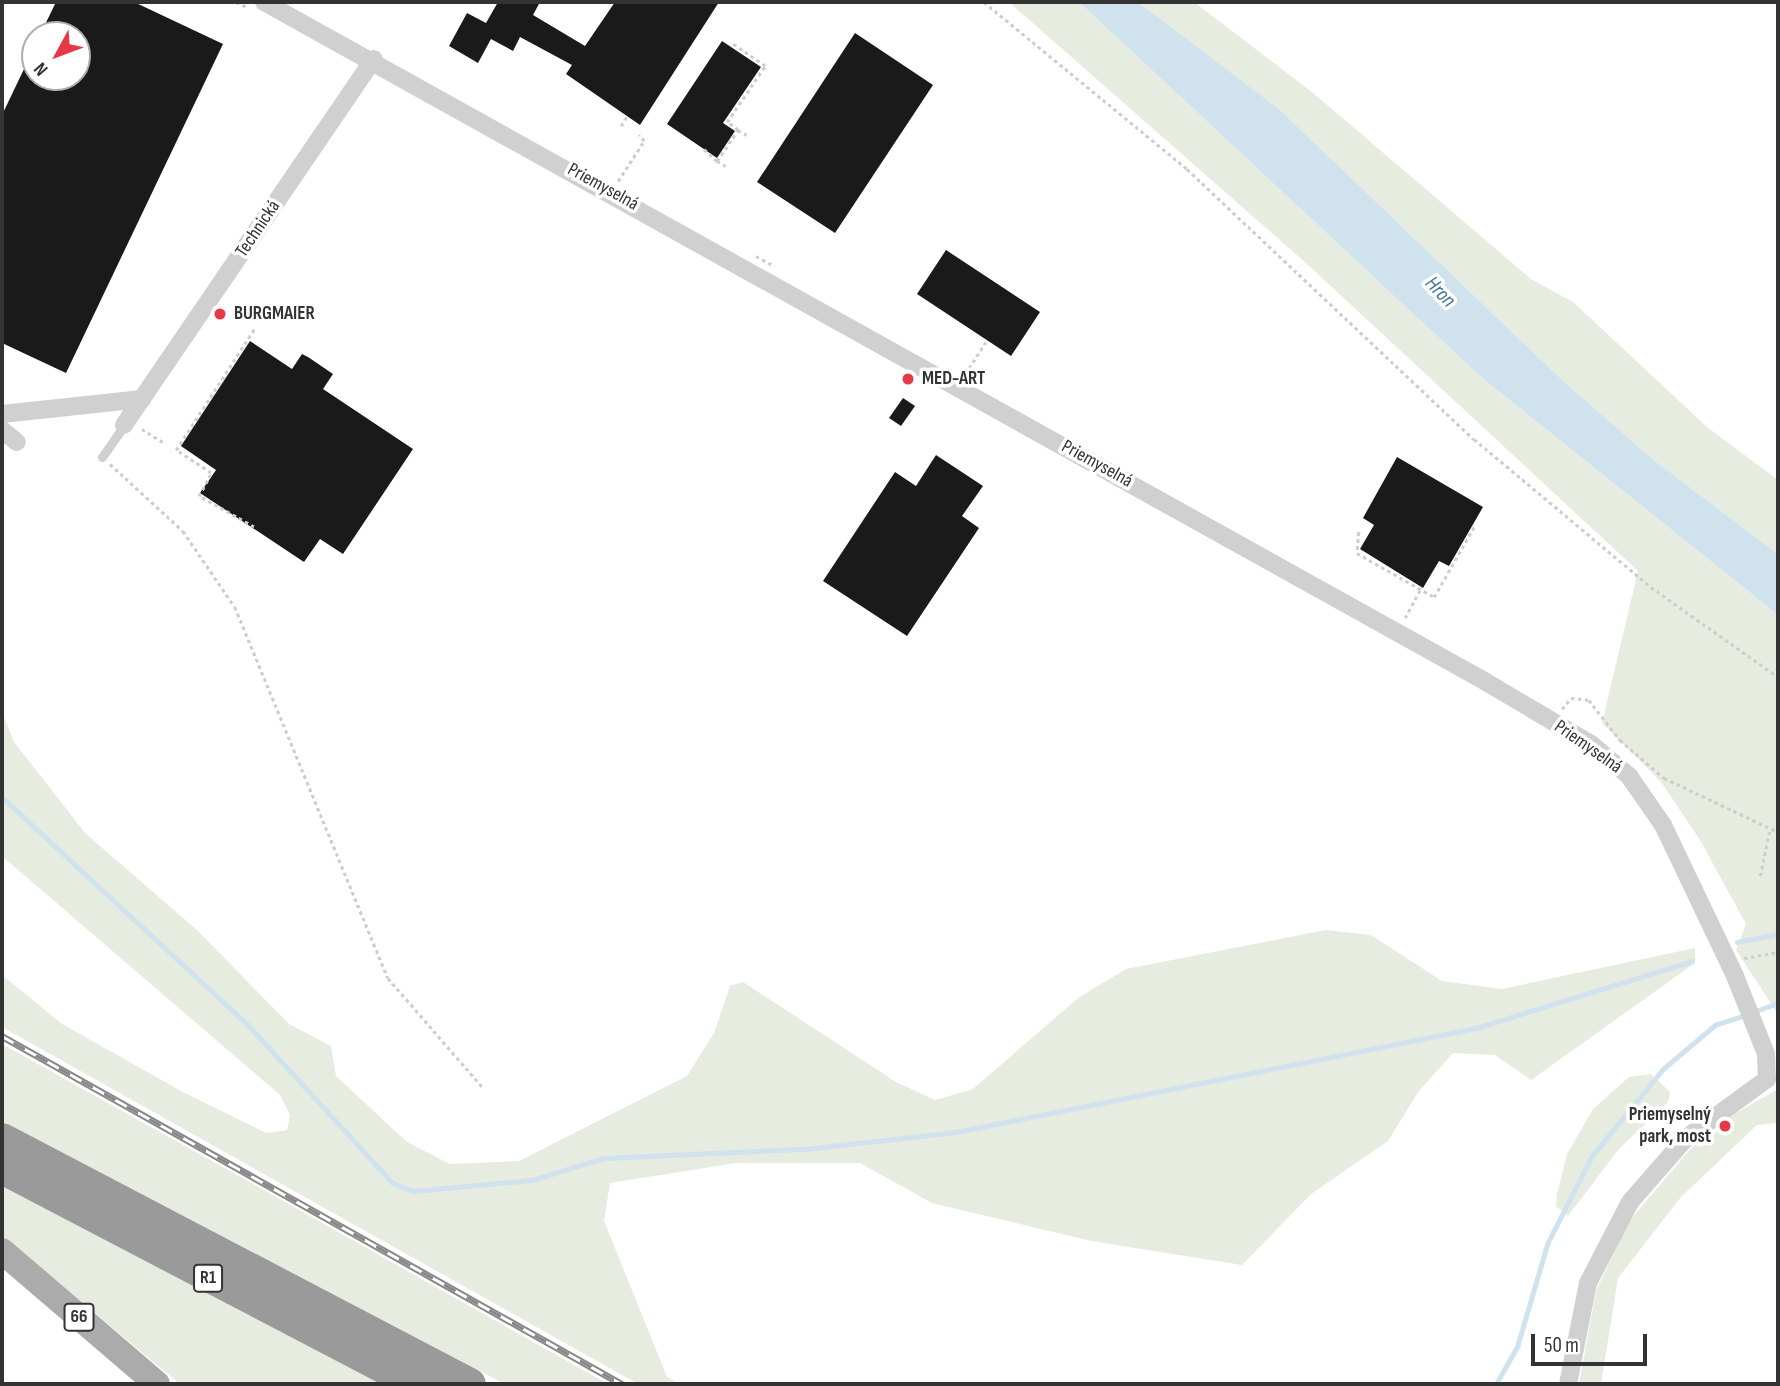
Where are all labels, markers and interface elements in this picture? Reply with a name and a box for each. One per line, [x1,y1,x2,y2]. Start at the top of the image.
north arrow [21,21,91,91]
text: N [29,57,53,80]
street label: Priemyselná [564,158,642,216]
street label: Technická [231,196,285,262]
water label: Hron [1419,271,1461,313]
place label: BURGMAIER [234,303,315,325]
marker: BURGMAIER [212,306,228,322]
place label: MED-ART [922,368,985,390]
marker: MED-ART [900,371,916,387]
street label: Priemyselná [1058,435,1136,493]
street label: Priemyselná [1550,715,1626,779]
place label: Priemyselný park, most [1629,1104,1711,1148]
marker: Priemyselný park, most [1717,1118,1733,1134]
road number: R1 [192,1264,224,1293]
road number: 66 [63,1302,95,1332]
scale bar [1535,1320,1650,1364]
text: 50 m [1544,1333,1579,1358]

